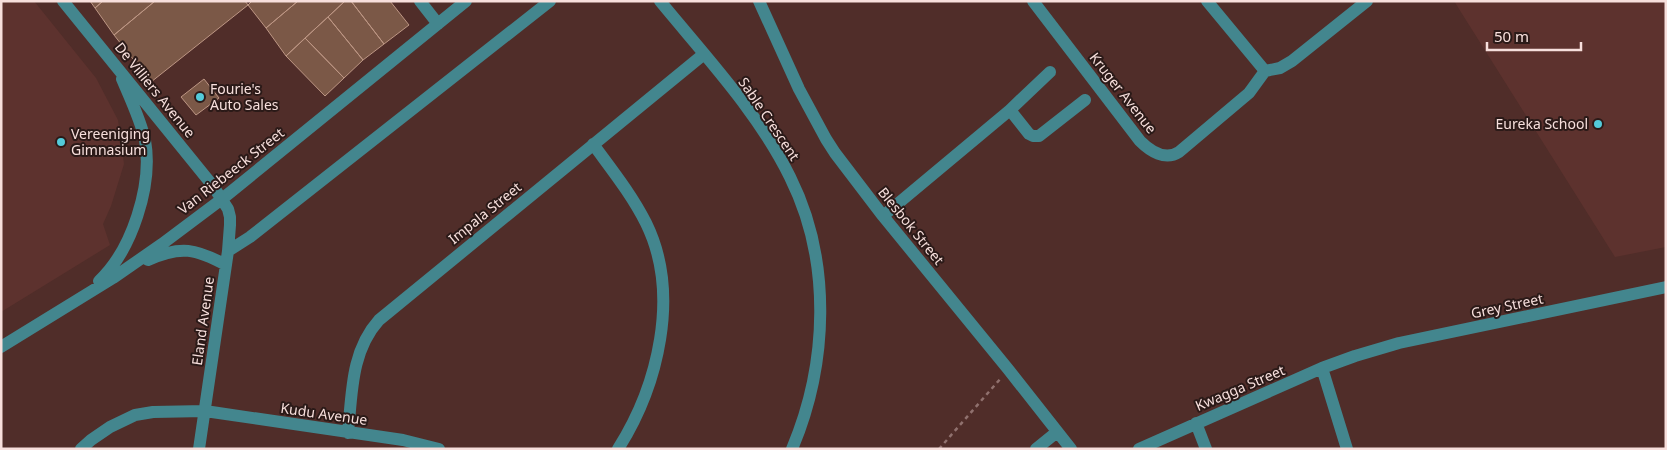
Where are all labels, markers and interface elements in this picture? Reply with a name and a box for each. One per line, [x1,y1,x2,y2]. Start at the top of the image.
scale bar [1487,20,1581,52]
text: 50 m [1494,26,1529,46]
street label: De Villiers Avenue [111,38,200,142]
street label: Kruger Avenue [1086,48,1161,137]
street label: Sable Crescent [735,73,804,164]
place label: Fourie's Auto Sales [210,79,279,114]
marker: Fourie's Auto Sales [194,91,206,103]
place label: Eureka School [1496,114,1588,133]
marker: Eureka School [1592,118,1604,130]
street label: Van Riebeeck Street [174,123,288,218]
place label: Vereeniging Gimnasium [71,124,150,159]
marker: Vereeniging Gimnasium [55,136,67,148]
street label: Impala Street [444,177,525,248]
street label: Blesbok Street [874,183,949,268]
street label: Eland Avenue [187,275,218,366]
street label: Grey Street [1469,289,1545,322]
street label: Kwagga Street [1192,360,1287,415]
street label: Kudu Avenue [279,398,369,429]

